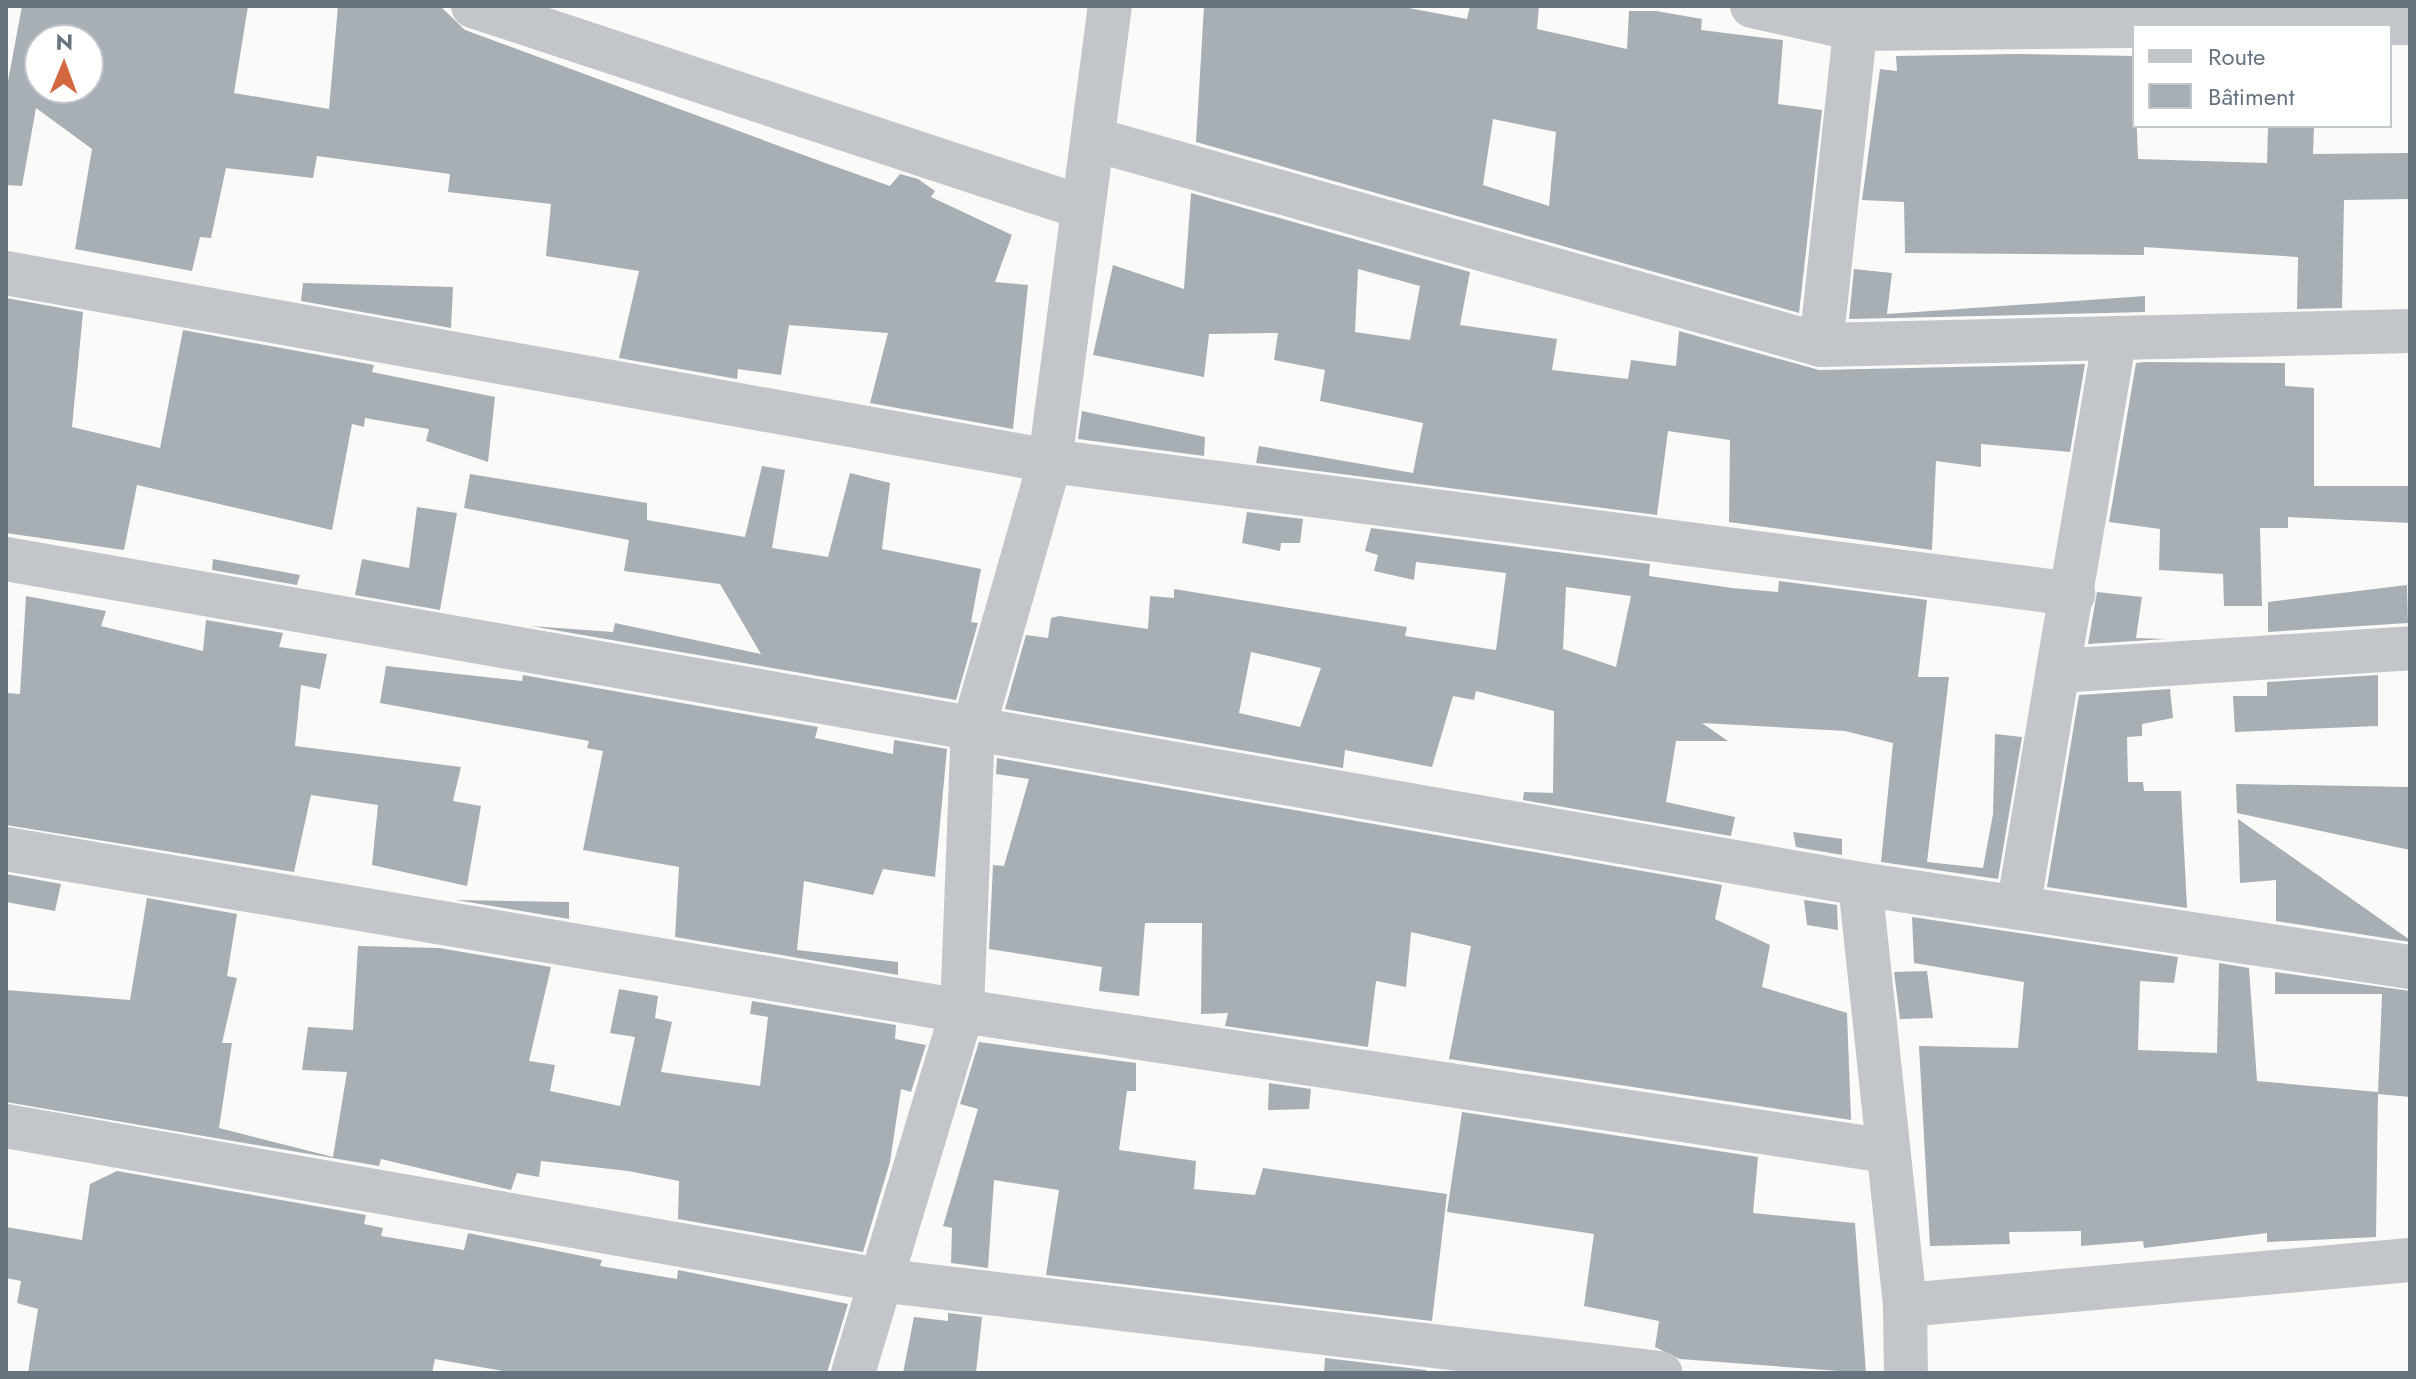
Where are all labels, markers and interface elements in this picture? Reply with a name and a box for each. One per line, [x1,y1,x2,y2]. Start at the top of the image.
north arrow [24,24,104,104]
legend [2132,24,2392,128]
text: N [55,26,73,58]
text: Route [2208,39,2265,74]
text: Bâtiment [2208,79,2294,114]

